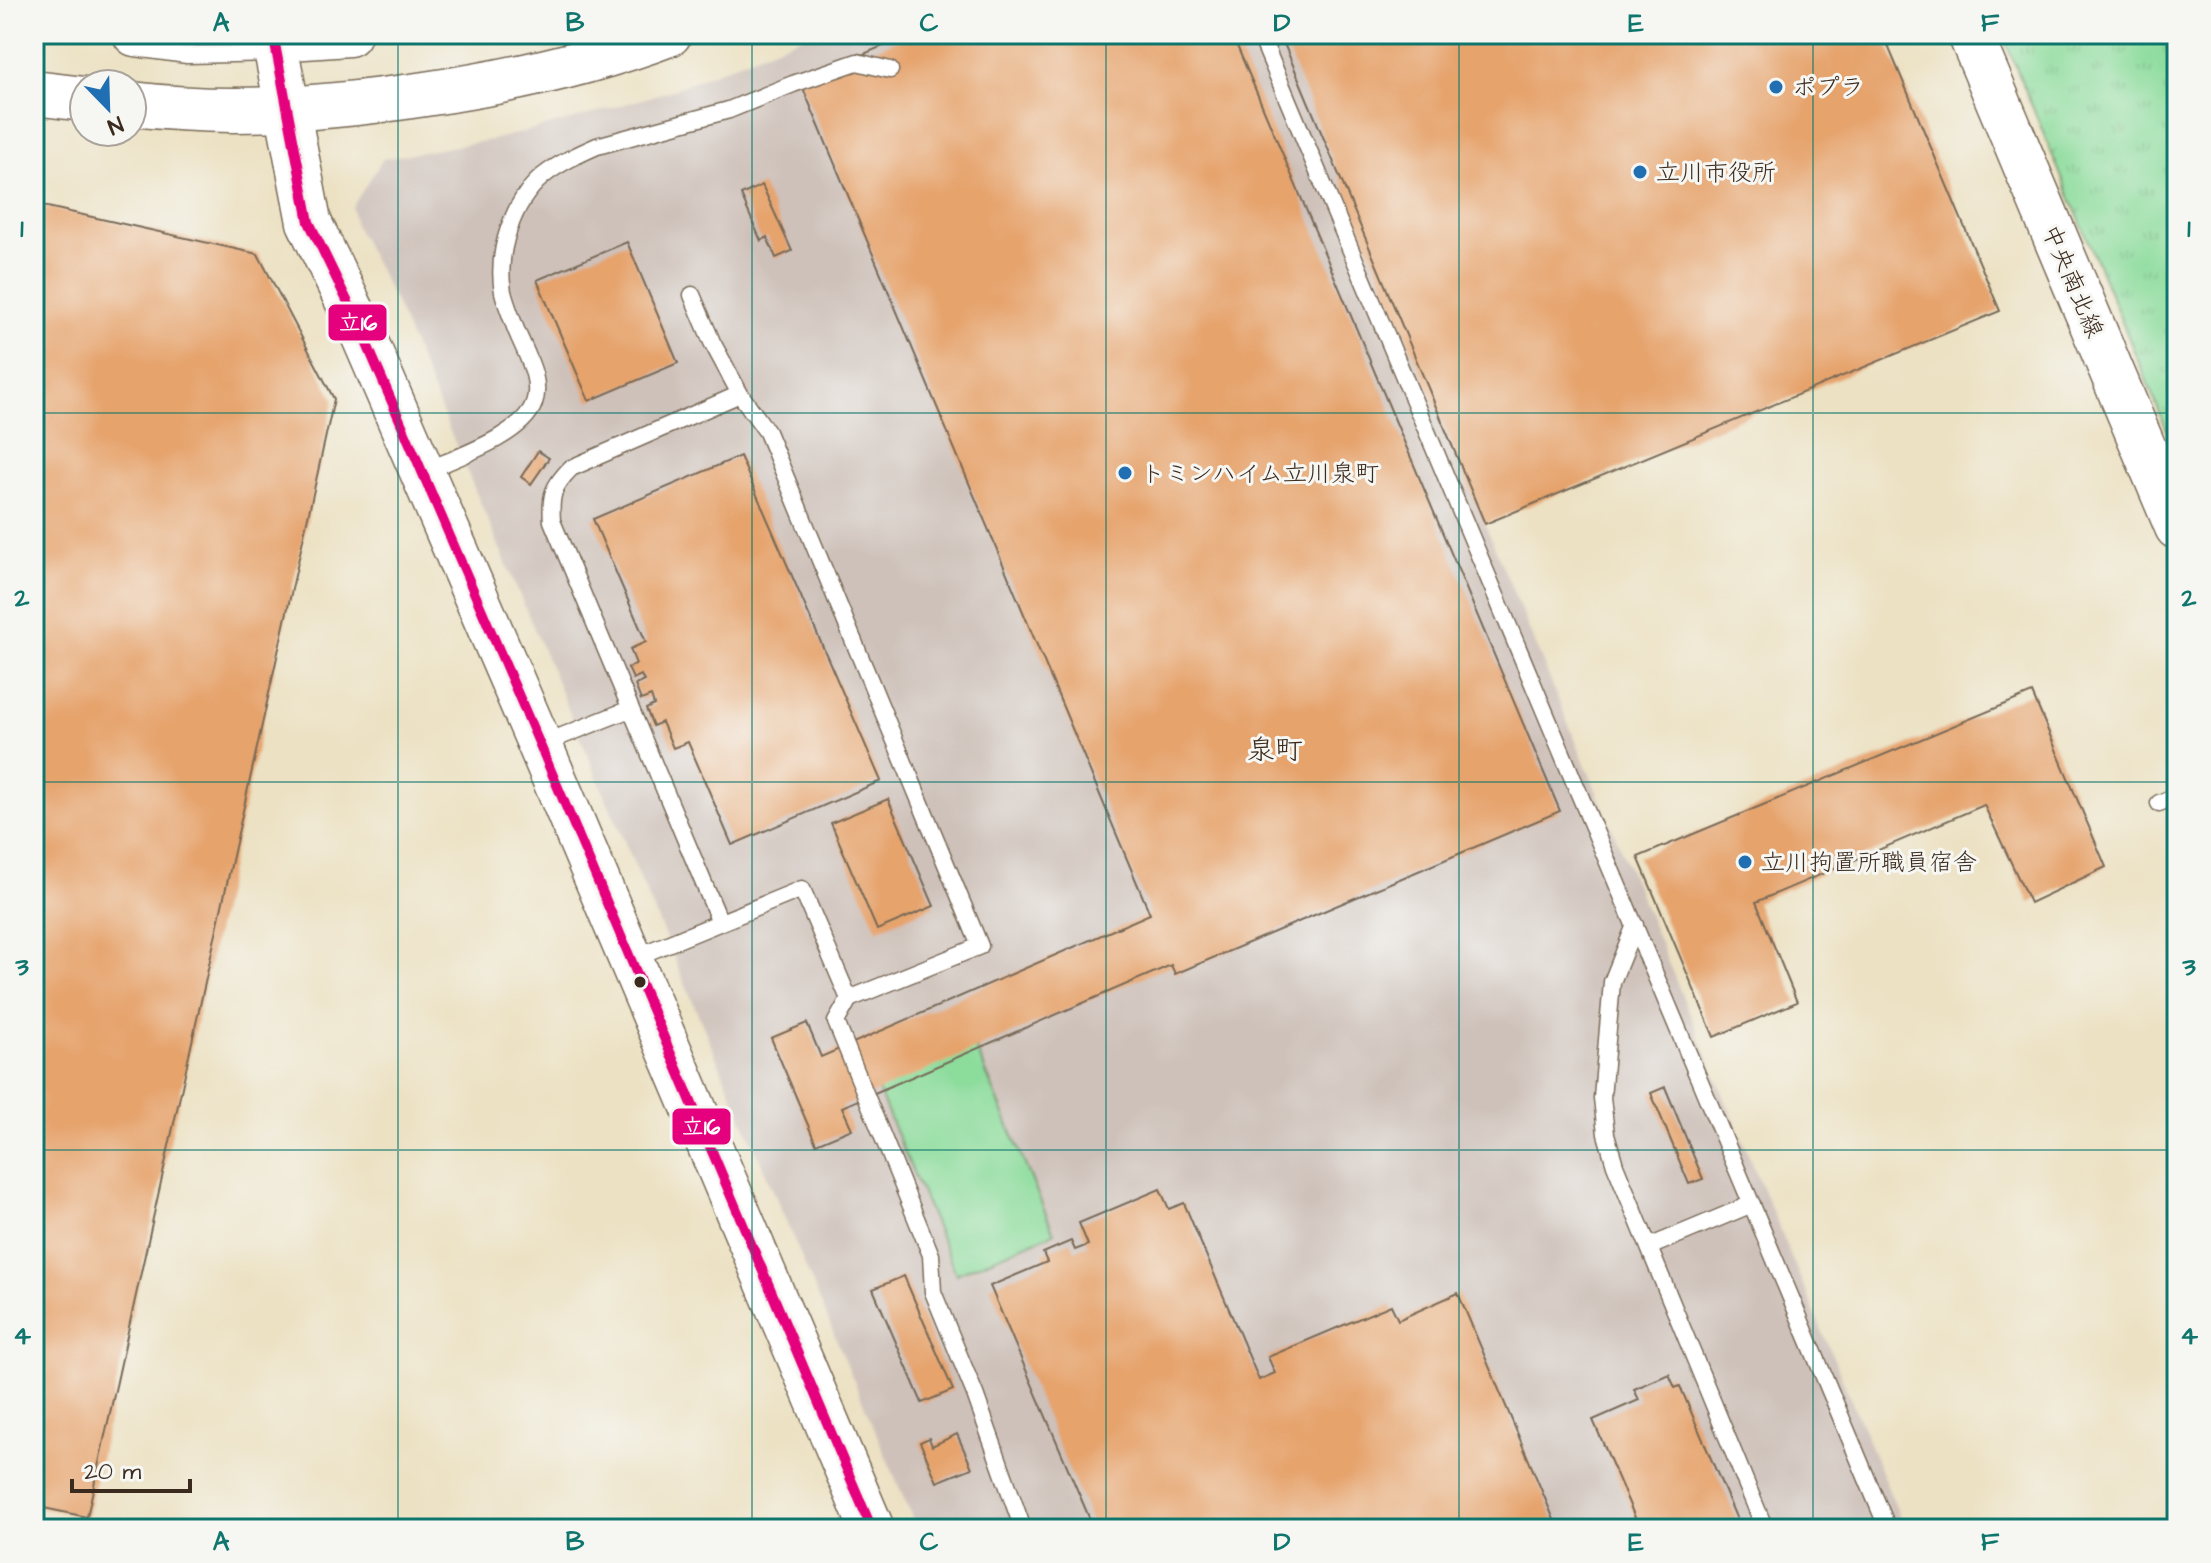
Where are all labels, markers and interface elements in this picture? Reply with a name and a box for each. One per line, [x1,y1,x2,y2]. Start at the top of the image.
text: A [213,5,230,41]
text: B [566,5,585,41]
text: C [920,5,939,41]
text: D [1274,5,1291,41]
text: E [1628,5,1644,41]
text: F [1981,5,2000,41]
north arrow [68,68,148,148]
place label: ポプラ [1792,71,1864,105]
marker: ポプラ [1767,78,1785,96]
text: N [103,108,128,142]
place label: 立川市役所 [1656,156,1776,190]
marker: 立川市役所 [1631,163,1649,181]
text: 1 [20,211,24,247]
text: 1 [2187,211,2191,247]
street label: 中央南北線 [2033,220,2111,343]
line badge: 立16 [327,303,388,342]
text: 立16 [339,308,378,339]
place label: トミンハイム立川泉町 [1141,457,1379,491]
marker: トミンハイム立川泉町 [1116,464,1134,482]
text: 2 [14,580,30,616]
text: 2 [2181,580,2197,616]
district label: 泉町 [1247,731,1303,770]
place label: 立川拘置所職員宿舎 [1761,846,1977,880]
marker: 立川拘置所職員宿舎 [1736,853,1754,871]
text: 3 [14,949,29,985]
text: 3 [2181,949,2196,985]
unlabelled marker [632,974,648,990]
line badge: 立16 [671,1107,732,1146]
text: 立16 [682,1112,721,1143]
text: 4 [13,1318,31,1354]
text: 4 [2180,1318,2198,1354]
scale bar [72,1443,190,1493]
text: 20 m [84,1455,141,1489]
text: A [213,1524,230,1560]
text: B [566,1524,585,1560]
text: C [920,1524,939,1560]
text: D [1274,1524,1291,1560]
text: E [1628,1524,1644,1560]
text: F [1981,1524,2000,1560]

